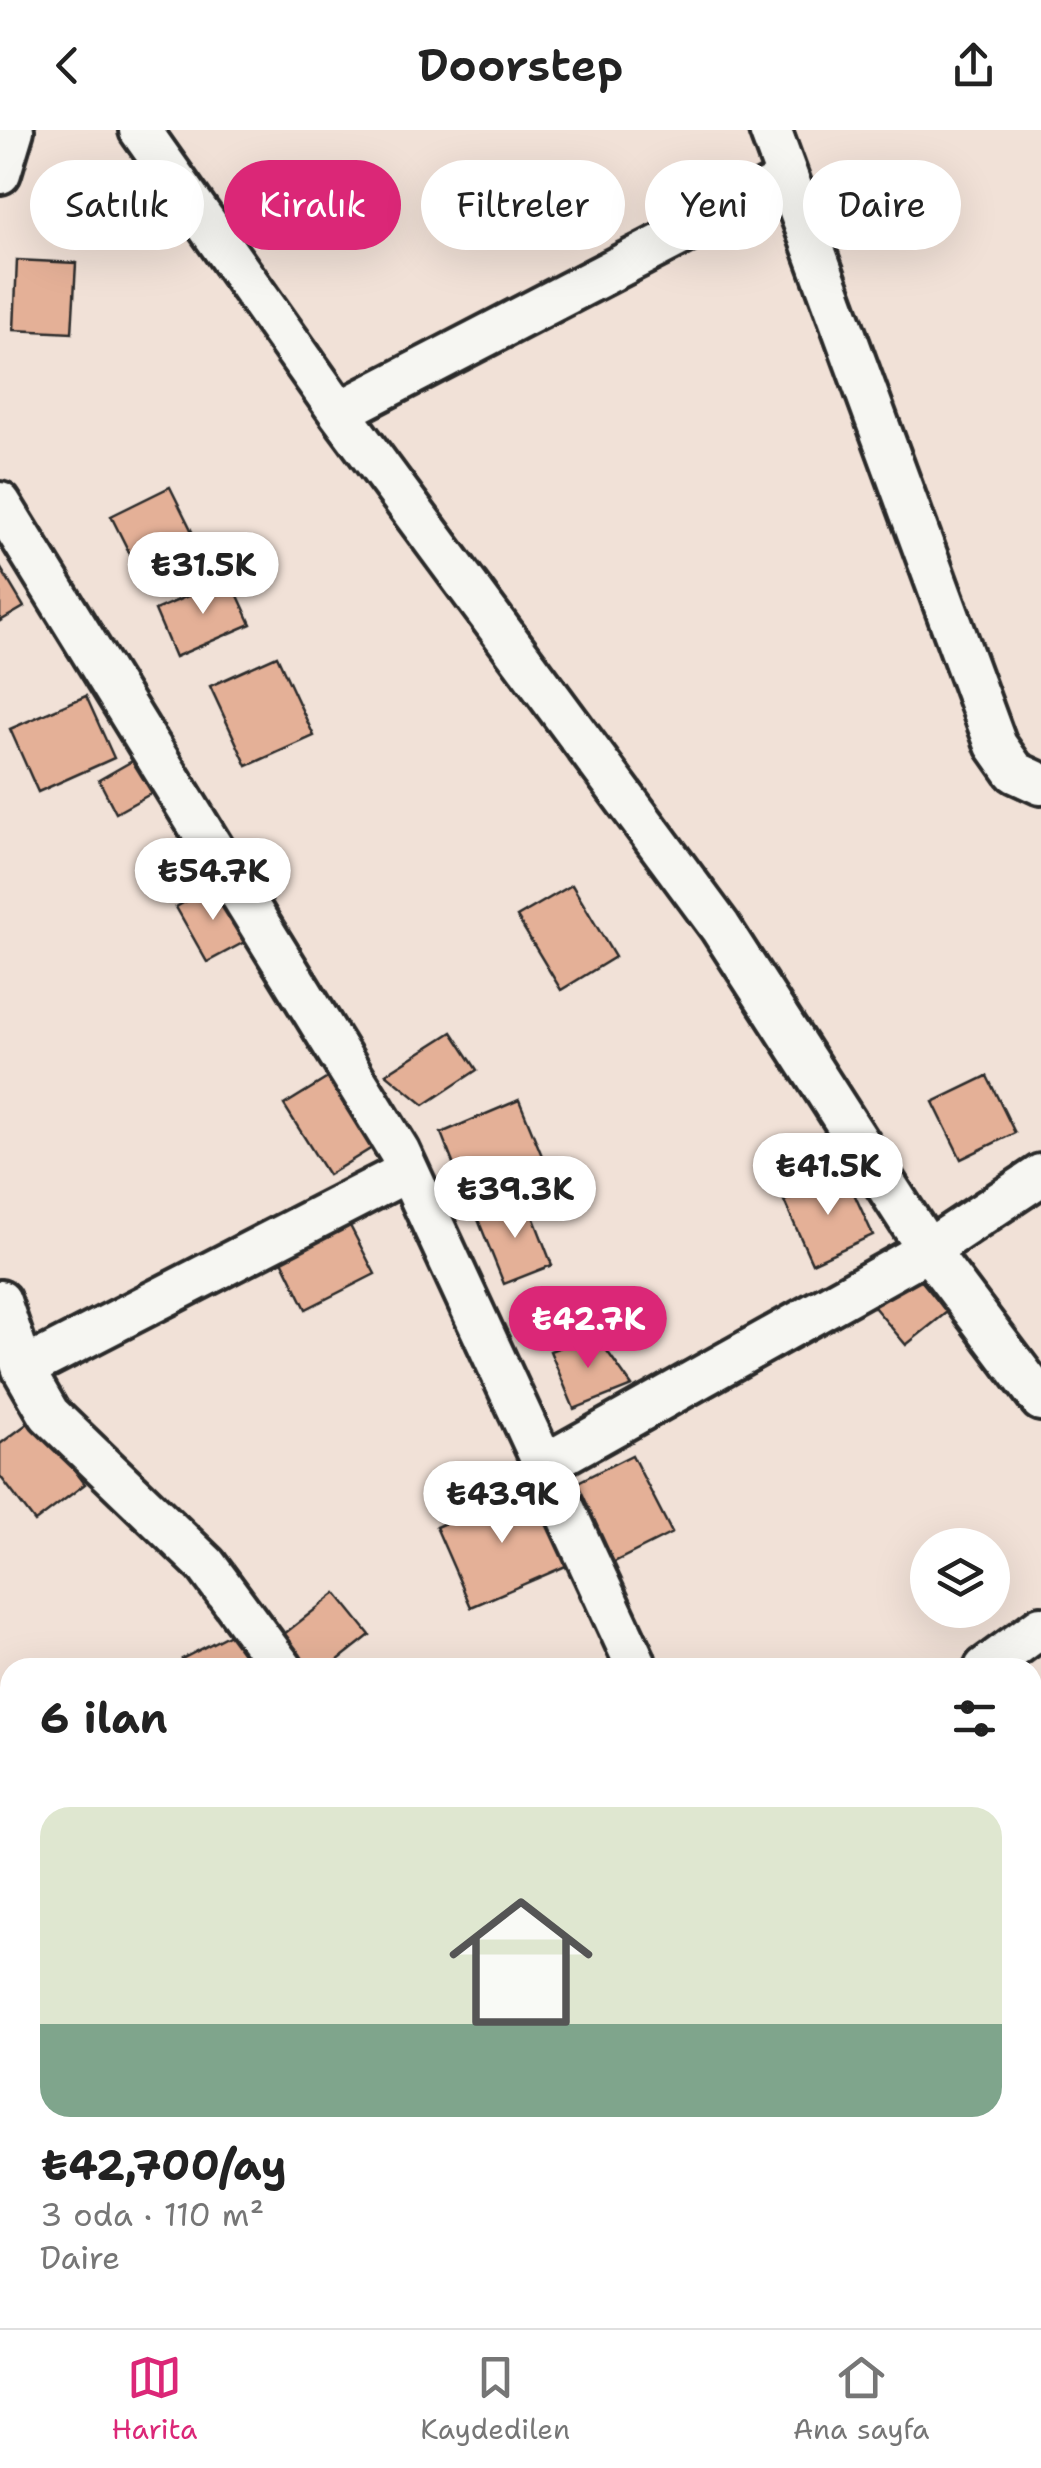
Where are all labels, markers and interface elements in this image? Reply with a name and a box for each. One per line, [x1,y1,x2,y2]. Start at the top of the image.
text: Doorstep [418,35,623,95]
icon: back [40,38,95,93]
icon: share [946,38,1001,93]
chip: Satılık [30,160,204,250]
chip: Kiralık [224,160,401,250]
chip: Filtreler [421,160,625,250]
chip: Yeni [645,160,783,250]
chip: Daire [803,160,961,250]
pin: ₺31.5K [122,532,284,617]
text: ₺31.5K [150,543,256,586]
pin: ₺54.7K [132,838,294,923]
text: ₺54.7K [157,849,269,892]
pin: ₺41.5K [747,1133,909,1218]
text: ₺41.5K [775,1144,881,1187]
pin: ₺39.3K [434,1156,596,1241]
text: ₺39.3K [456,1167,574,1210]
pin: ₺42.7K [507,1286,669,1371]
text: ₺42.7K [531,1297,645,1340]
pin: ₺43.9K [421,1461,583,1546]
text: ₺43.9K [445,1472,559,1515]
map controls [910,1528,1010,1628]
button: layers [910,1528,1010,1628]
text: 6 ilan [40,1690,168,1746]
icon: filters [947,1691,1002,1746]
icon: home [431,1872,611,2052]
text: ₺42,700/ay [40,2137,287,2193]
text: 3 oda · 110 m² [40,2193,264,2236]
text: Daire [40,2236,120,2279]
tab: Harita [111,2350,197,2448]
tab: Kaydedilen [420,2350,570,2448]
tab: Ana sayfa [793,2350,930,2448]

